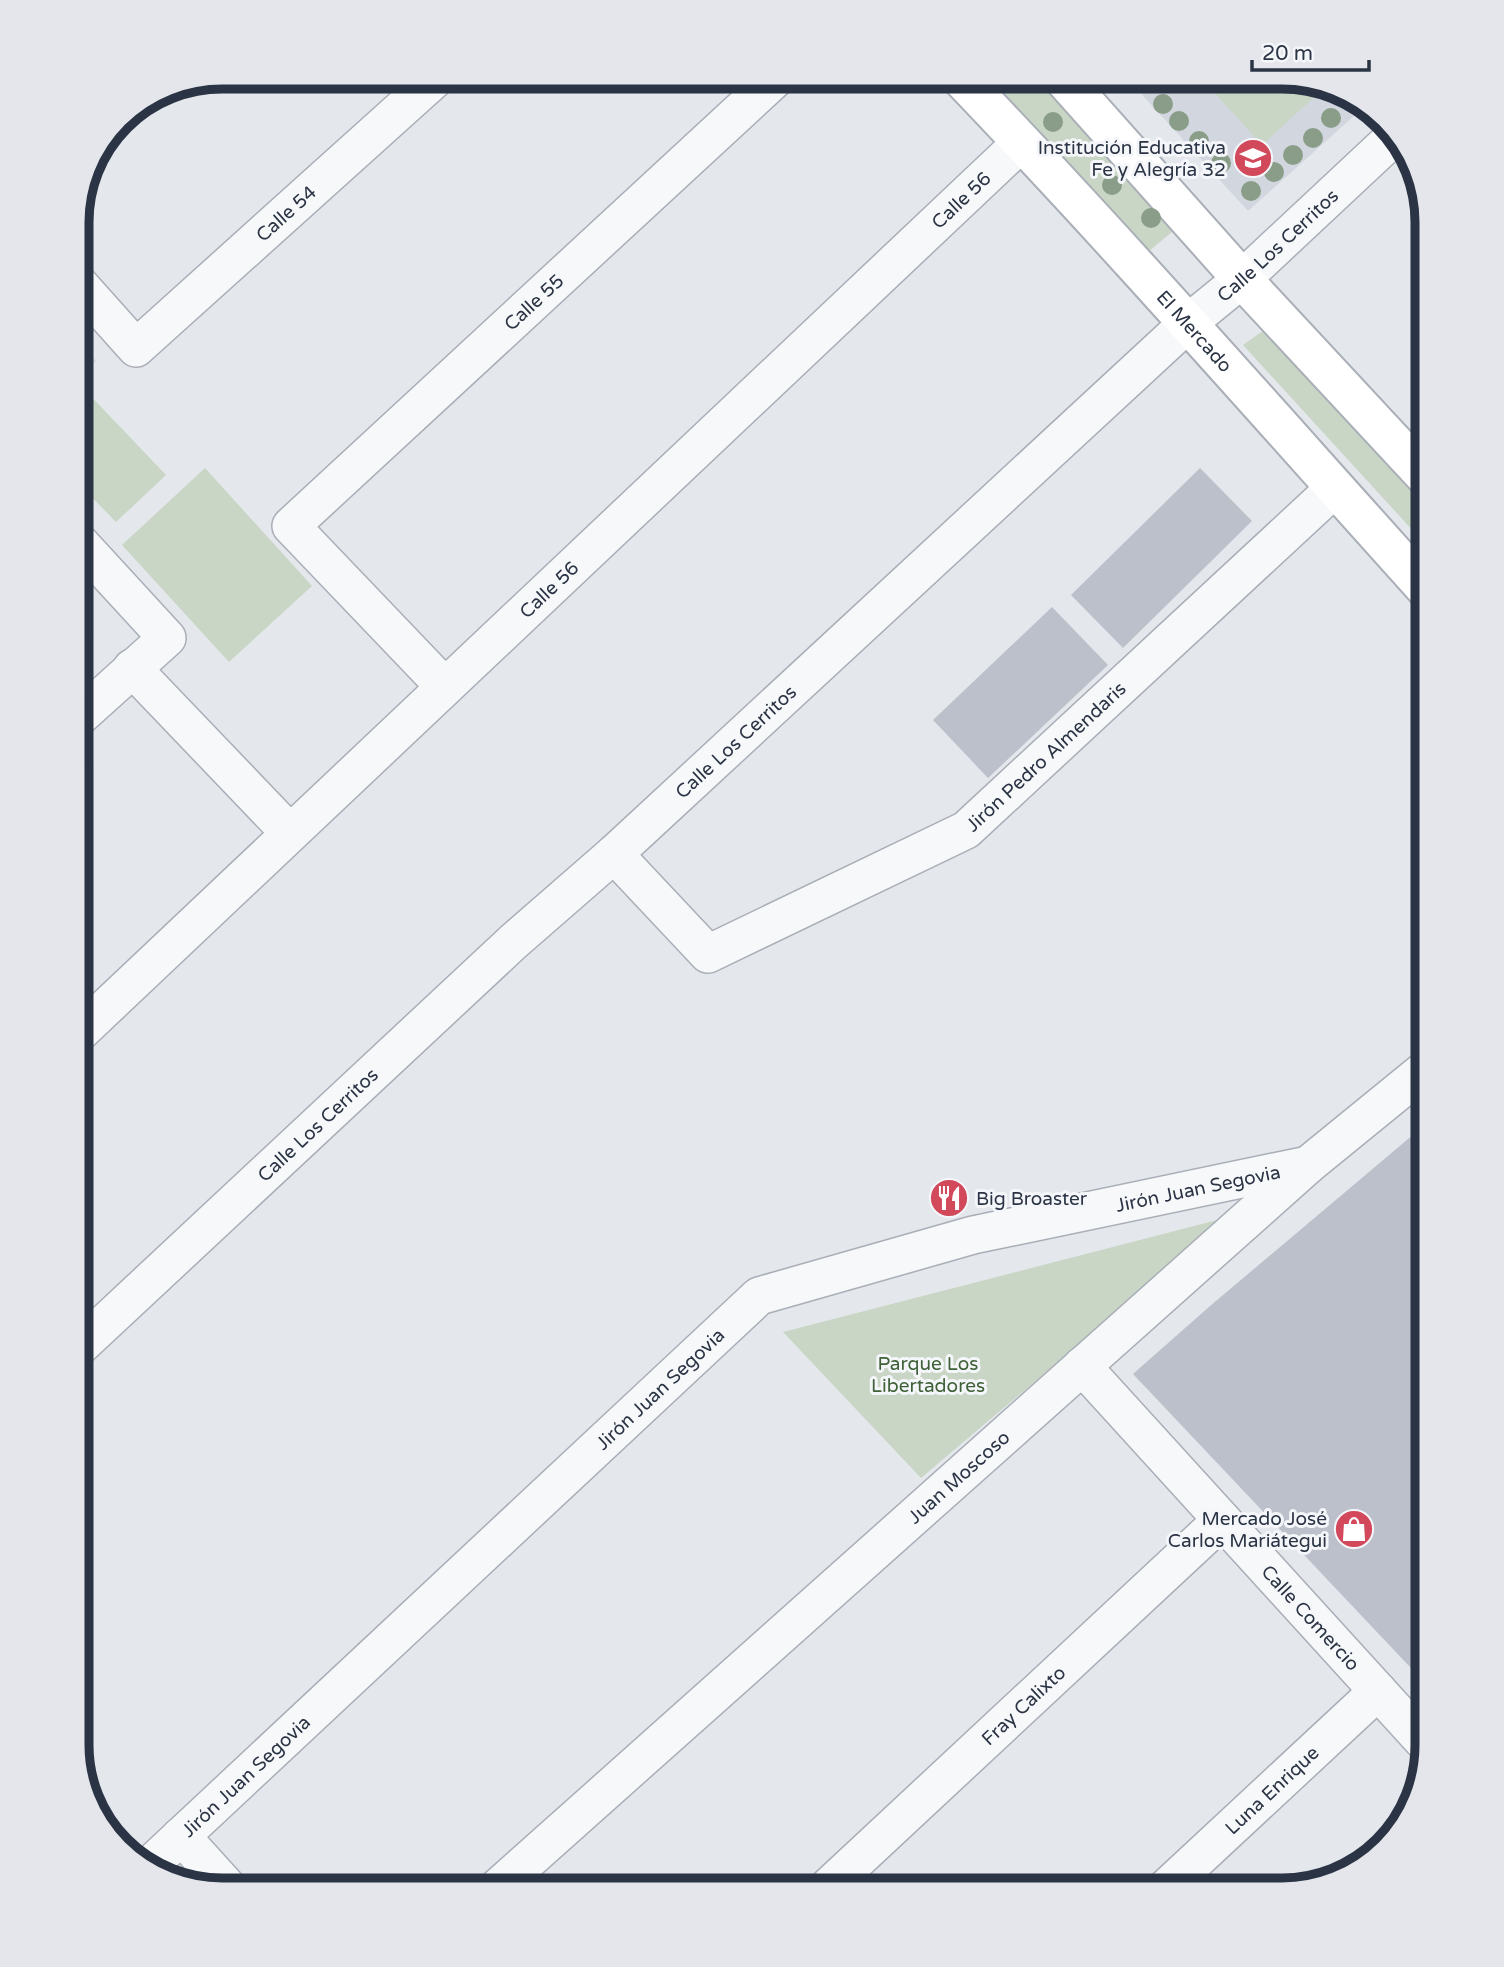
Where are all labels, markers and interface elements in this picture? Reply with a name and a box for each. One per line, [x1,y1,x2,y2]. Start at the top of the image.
scale bar [1252,28,1369,72]
text: 20 m [1262,41,1313,66]
place label: Institución Educativa Fe y Alegría 32 [1038,137,1226,181]
school or university icon: Institución Educativa Fe y Alegría 32 [1232,137,1274,179]
street label: Calle 56 [927,167,996,234]
street label: Calle 54 [252,181,321,247]
street label: Calle Los Cerritos [1213,185,1343,307]
street label: Calle 55 [500,270,568,335]
street label: El Mercado [1152,286,1236,377]
street label: Calle 56 [515,557,584,623]
street label: Jirón Pedro Almendaris [962,678,1131,836]
street label: Calle Los Cerritos [671,681,801,803]
street label: Calle Los Cerritos [253,1064,383,1187]
street label: Jirón Juan Segovia [1114,1161,1282,1217]
restaurant icon: Big Broaster [928,1177,970,1219]
place label: Big Broaster [976,1188,1088,1210]
street label: Jirón Juan Segovia [592,1324,729,1455]
park label: Parque Los Libertadores [871,1353,985,1397]
street label: Juan Moscoso [904,1426,1015,1528]
place label: Mercado José Carlos Mariátegui [1168,1508,1327,1552]
shop icon: Mercado José Carlos Mariátegui [1333,1508,1375,1550]
street label: Calle Comercio [1256,1561,1364,1676]
street label: Fray Calixto [978,1662,1070,1750]
street label: Jirón Juan Segovia [178,1711,315,1842]
street label: Luna Enrique [1221,1742,1324,1839]

